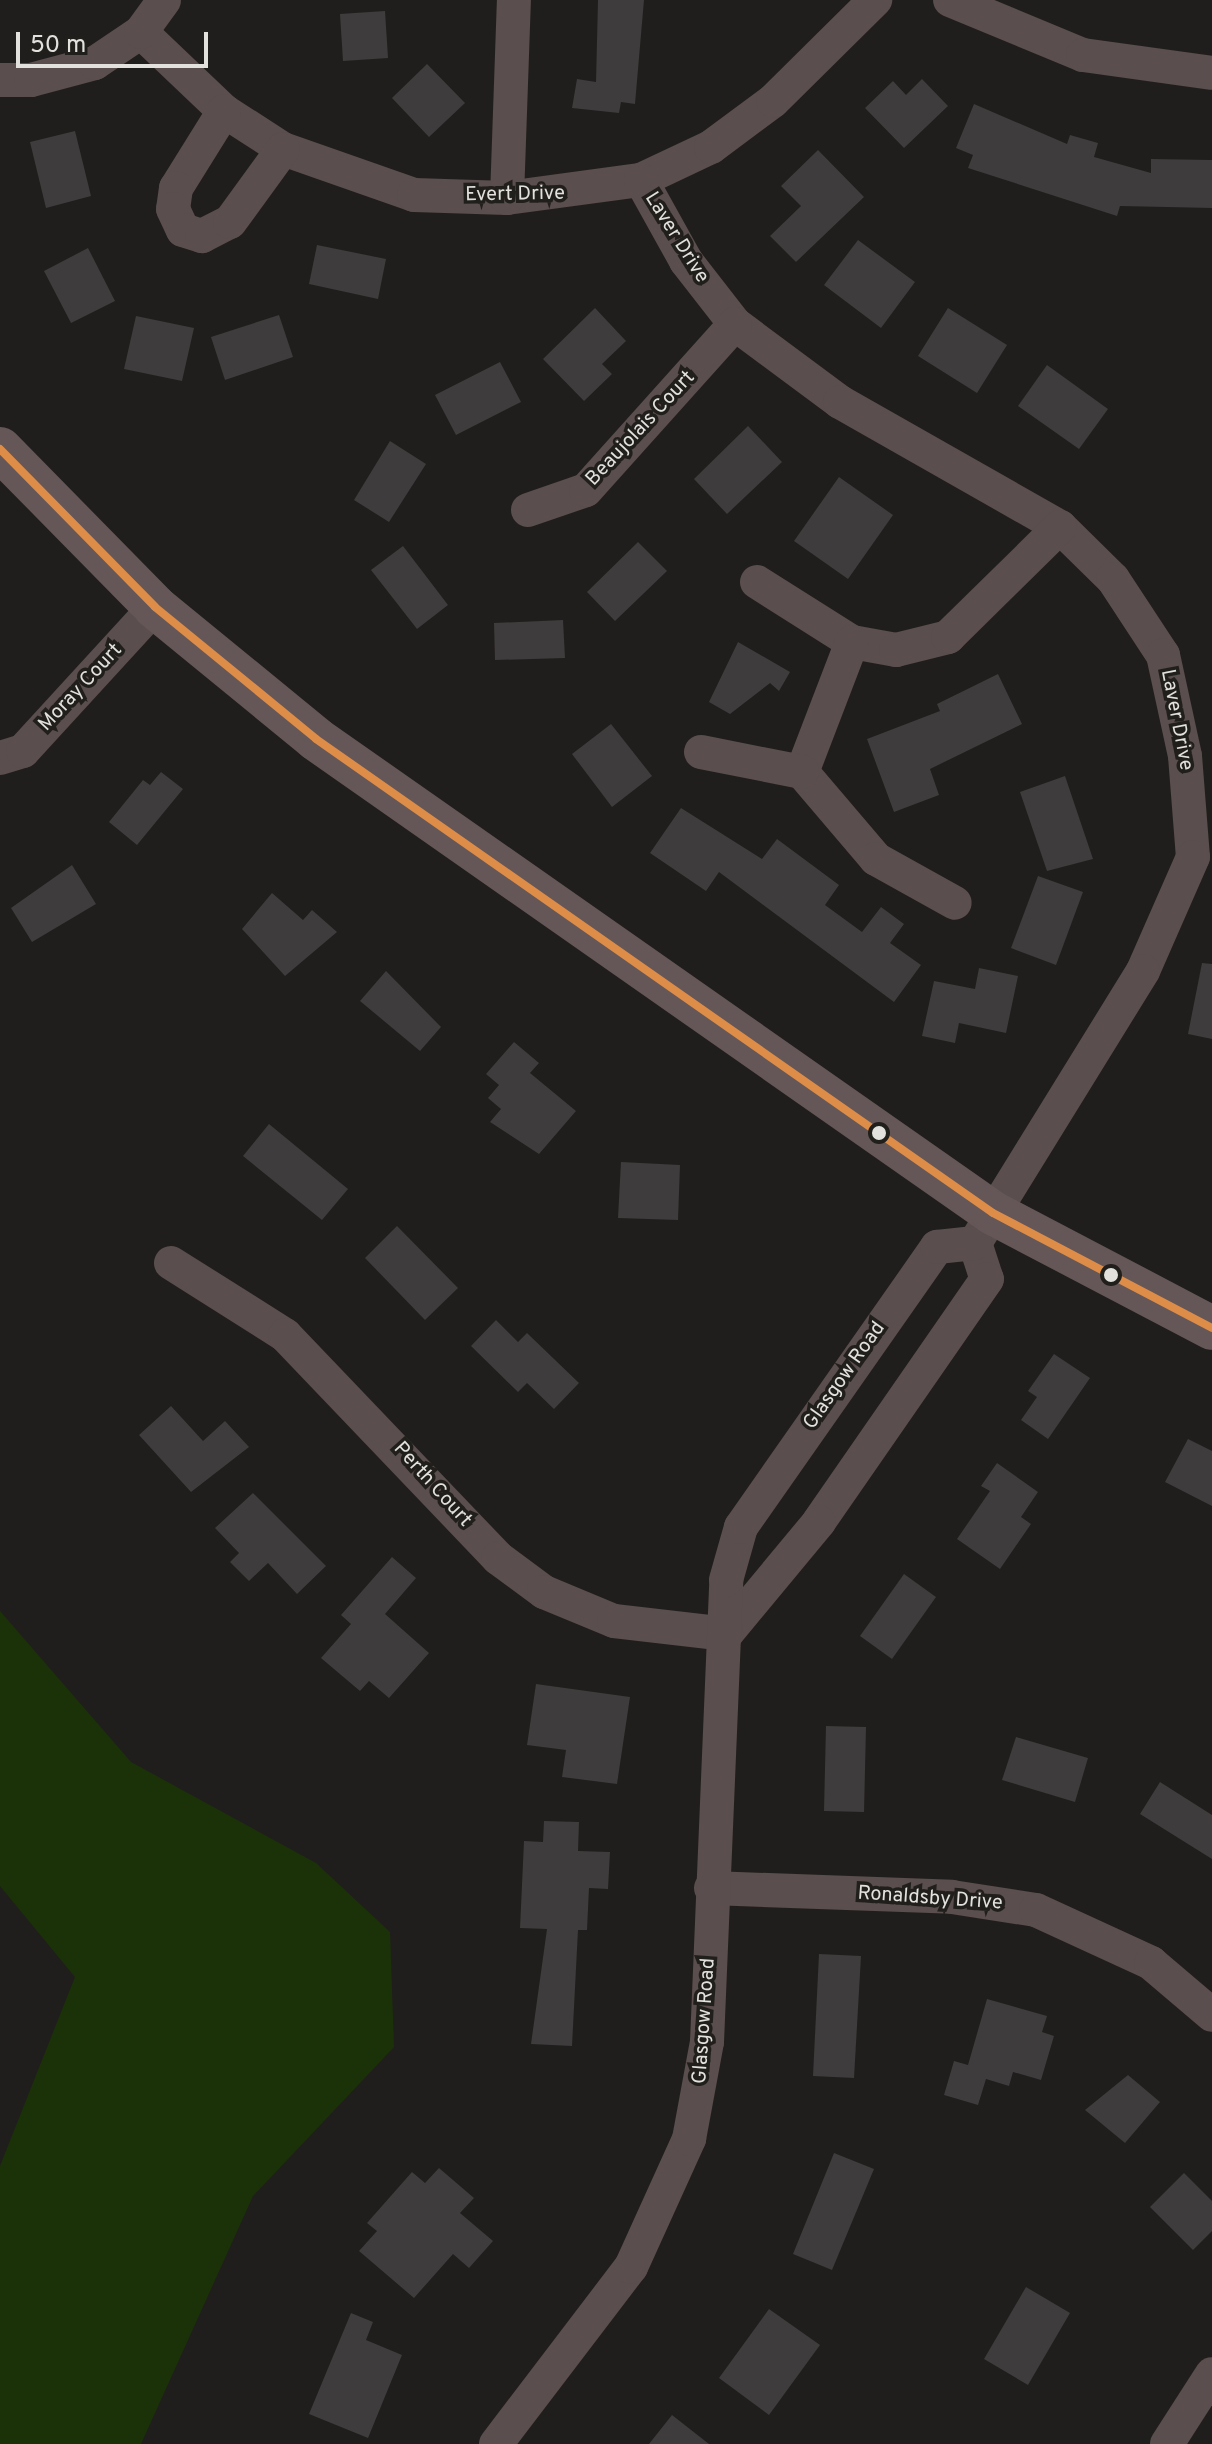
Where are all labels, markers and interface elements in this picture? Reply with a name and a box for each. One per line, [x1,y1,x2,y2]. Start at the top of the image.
scale bar [20,16,212,66]
text: 50 m [30,31,86,61]
street label: Evert Drive [465,182,565,208]
street label: Laver Drive [639,188,713,288]
street label: Beaujolais Court [581,366,701,492]
street label: Moray Court [34,639,128,737]
street label: Laver Drive [1154,667,1198,773]
unlabelled marker [871,1125,887,1141]
unlabelled marker [1103,1267,1119,1283]
street label: Glasgow Road [799,1317,891,1435]
street label: Perth Court [388,1438,476,1532]
street label: Ronaldsby Drive [857,1882,1003,1916]
street label: Glasgow Road [689,1957,721,2085]

